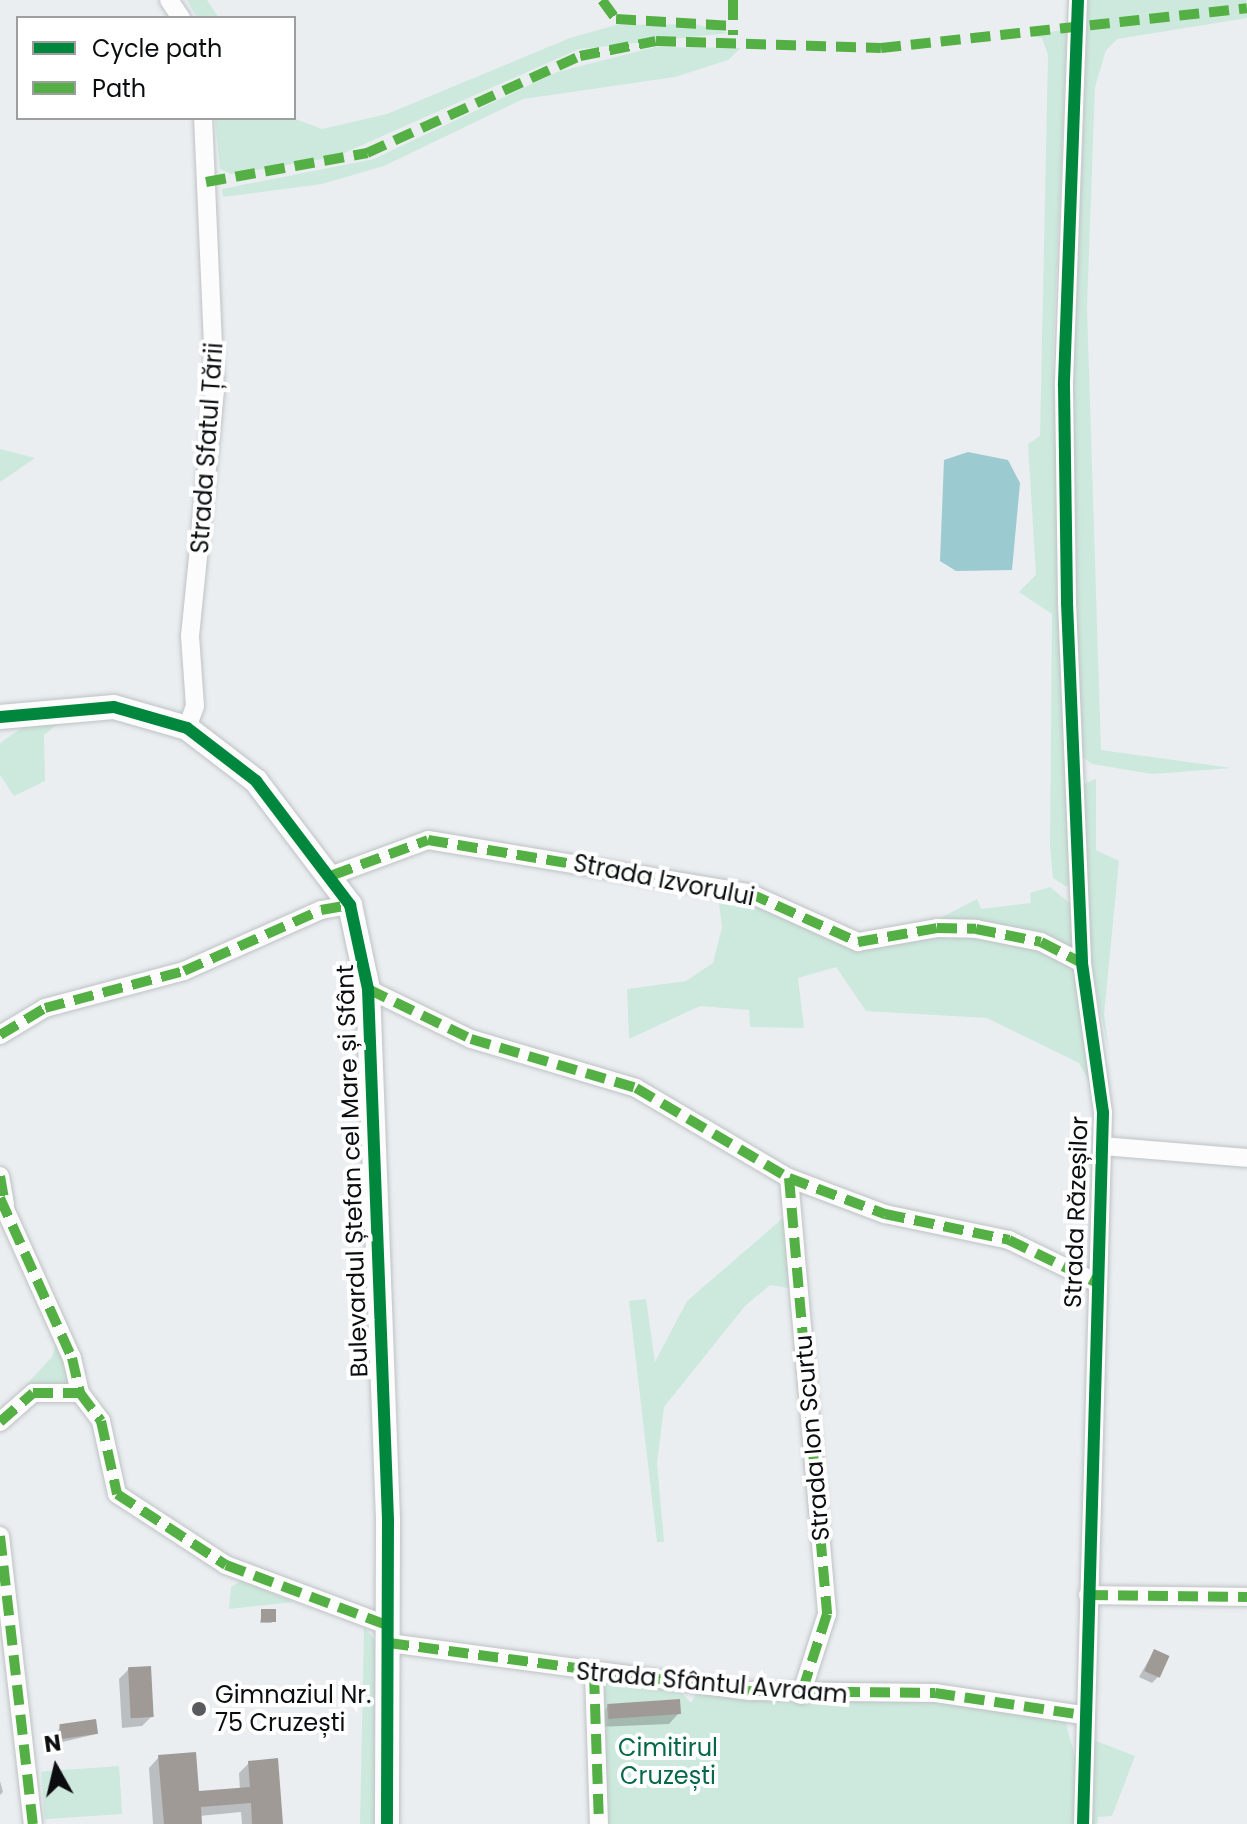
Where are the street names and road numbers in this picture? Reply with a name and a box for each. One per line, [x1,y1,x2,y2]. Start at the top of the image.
street label: Strada Sfatul Țării [185,342,229,554]
street label: Strada Izvorului [571,848,757,912]
street label: Bulevardul Ștefan cel Mare și Sfânt [330,964,374,1378]
street label: Strada Răzeșilor [1058,1115,1094,1309]
street label: Strada Ion Scurtu [789,1334,835,1542]
street label: Strada Sfântul Avraam [575,1657,849,1709]

